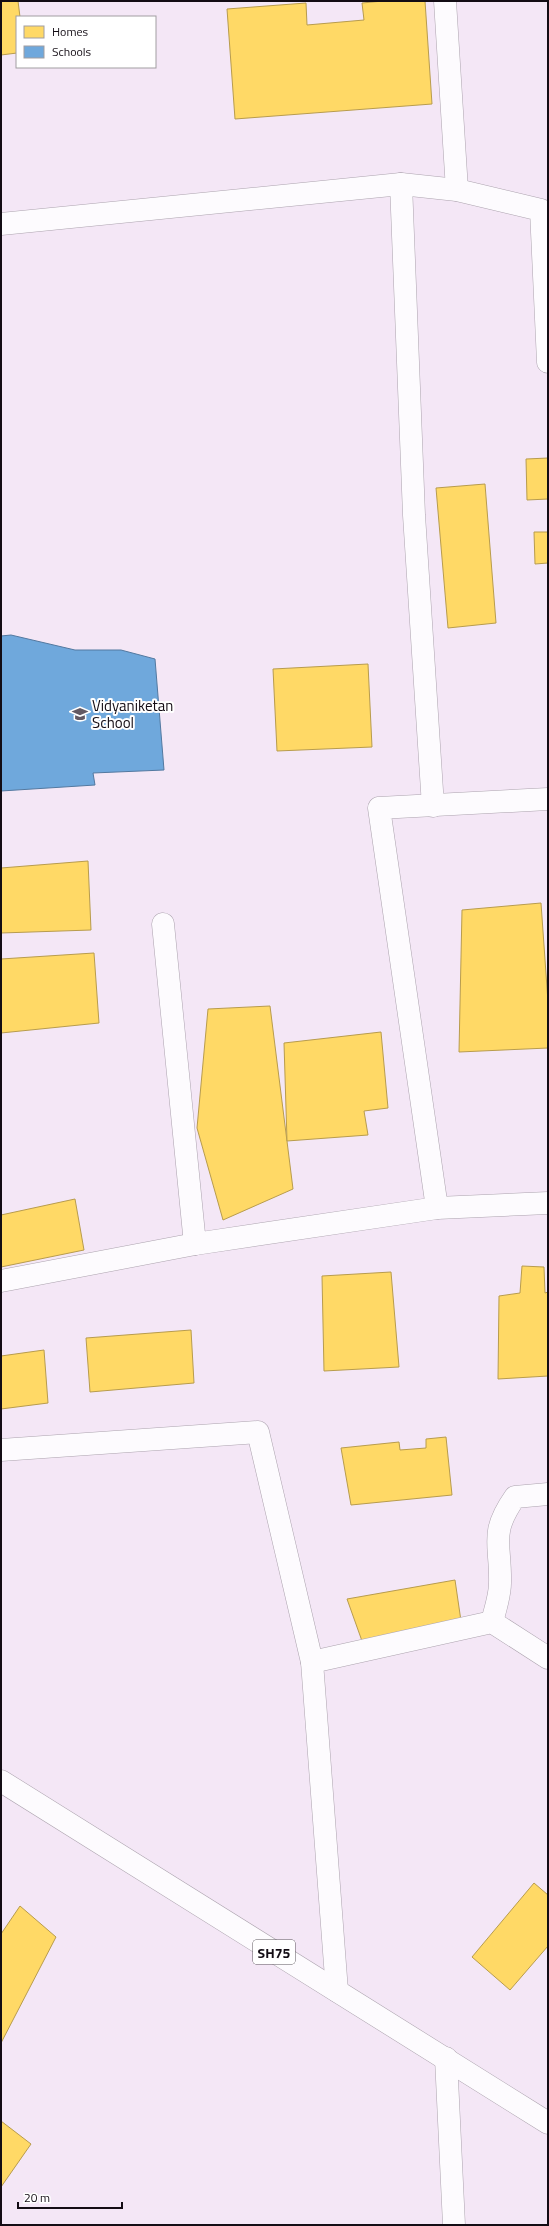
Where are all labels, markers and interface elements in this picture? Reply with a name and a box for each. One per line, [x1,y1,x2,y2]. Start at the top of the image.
legend [16,16,156,68]
text: Homes [52,22,88,41]
text: Schools [52,42,92,61]
place label: Vidyaniketan School [92,694,173,734]
school or university icon: Vidyaniketan School [71,705,89,723]
road number: SH75 [253,1940,295,1964]
scale bar [18,2184,122,2210]
text: 20 m [24,2188,50,2207]

